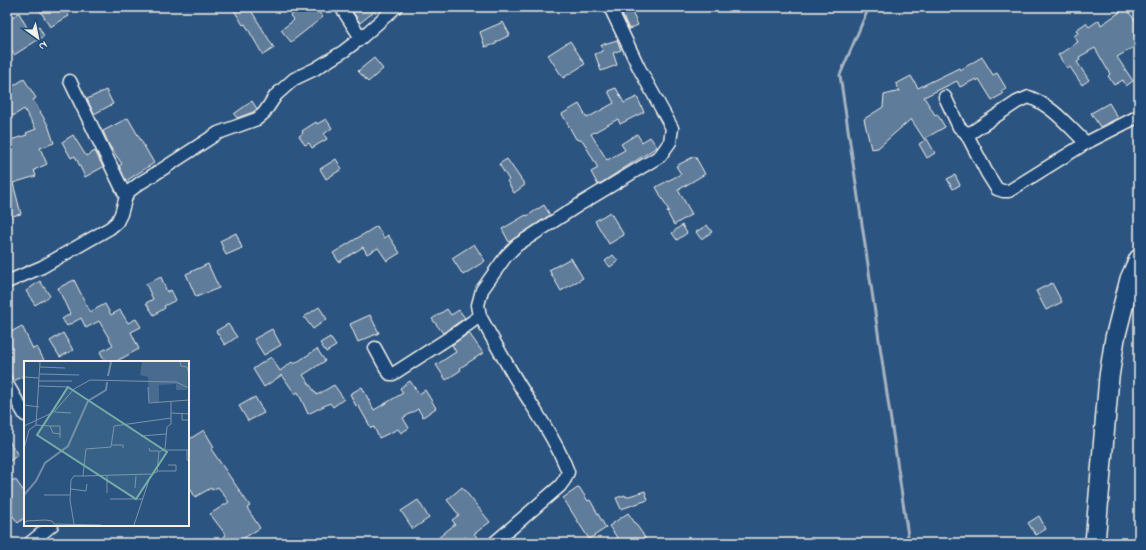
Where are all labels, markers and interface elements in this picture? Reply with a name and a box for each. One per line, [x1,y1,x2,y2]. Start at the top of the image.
north arrow [18,18,58,58]
text: N [35,37,50,54]
inset map [24,361,189,526]

